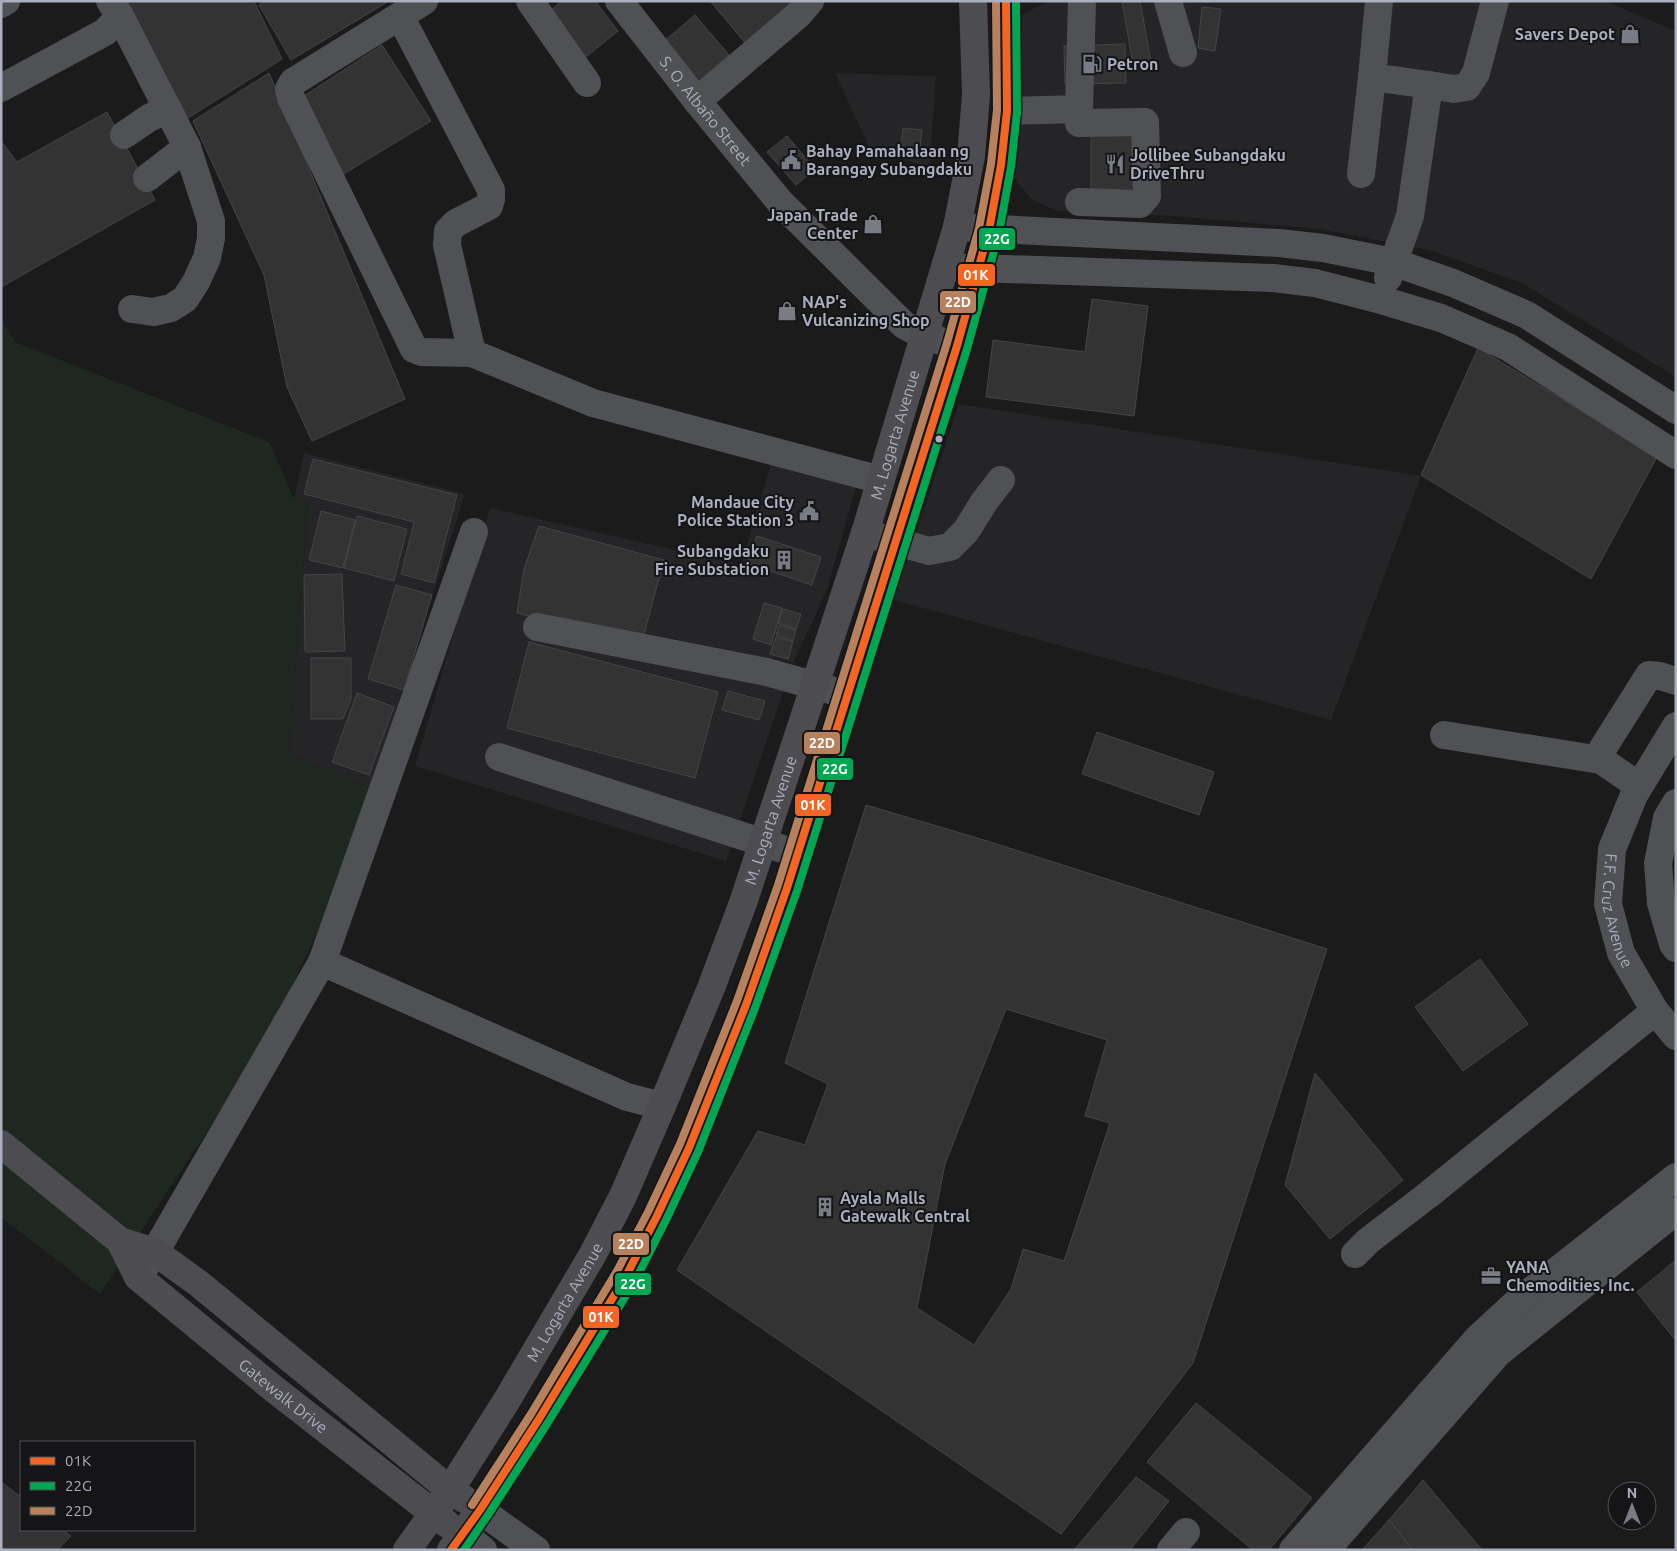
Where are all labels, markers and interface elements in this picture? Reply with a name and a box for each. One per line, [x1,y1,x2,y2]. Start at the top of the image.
shop icon: Savers Depot [1619,23,1641,45]
place label: Savers Depot [1515,25,1615,43]
street label: S. O. Albaño Street [656,53,756,170]
fuel station icon: Petron [1081,53,1103,75]
place label: Petron [1107,55,1158,73]
place label: Bahay Pamahalaan ng Barangay Subangdaku [806,142,972,178]
place label: Jollibee Subangdaku DriveThru [1130,146,1286,182]
public building icon: Bahay Pamahalaan ng Barangay Subangdaku [780,149,802,171]
restaurant icon: Jollibee Subangdaku DriveThru [1104,153,1126,175]
place label: Japan Trade Center [767,206,858,242]
shop icon: Japan Trade Center [862,213,884,235]
line badge: 22G [978,227,1016,251]
text: 22G [984,231,1010,247]
line badge: 01K [957,263,996,287]
text: 01K [963,267,989,283]
line badge: 22D [939,290,977,314]
place label: NAP's Vulcanizing Shop [802,293,930,329]
text: 22D [945,294,971,310]
shop icon: NAP's Vulcanizing Shop [776,300,798,322]
street label: M. Logarta Avenue [867,368,923,502]
unlabelled marker [934,434,944,444]
place label: Mandaue City Police Station 3 [677,493,794,529]
public building icon: Mandaue City Police Station 3 [798,500,820,522]
place label: Subangdaku Fire Substation [655,542,769,578]
building icon: Subangdaku Fire Substation [773,549,795,571]
line badge: 22D [803,731,841,755]
text: 22D [809,735,835,751]
street label: M. Logarta Avenue [741,753,800,887]
line badge: 22G [816,757,854,781]
text: 22G [822,761,848,777]
line badge: 01K [794,793,832,817]
text: 01K [800,797,826,813]
street label: F.F. Cruz Avenue [1599,853,1637,971]
place label: Ayala Malls Gatewalk Central [840,1189,970,1225]
building icon: Ayala Malls Gatewalk Central [814,1196,836,1218]
line badge: 22D [612,1232,650,1256]
text: 22D [618,1236,644,1252]
street label: M. Logarta Avenue [523,1240,606,1365]
place label: YANA Chemodities, Inc. [1506,1258,1634,1294]
office icon: YANA Chemodities, Inc. [1480,1265,1502,1287]
line badge: 22G [614,1272,652,1296]
text: 22G [620,1276,646,1292]
line badge: 01K [582,1305,620,1329]
text: 01K [588,1309,614,1325]
street label: Gatewalk Drive [235,1355,331,1437]
legend [20,1441,195,1531]
text: 01K [65,1452,91,1469]
text: 22G [65,1477,92,1494]
north arrow [1607,1481,1657,1531]
text: N [1627,1485,1637,1501]
text: 22D [65,1502,93,1519]

